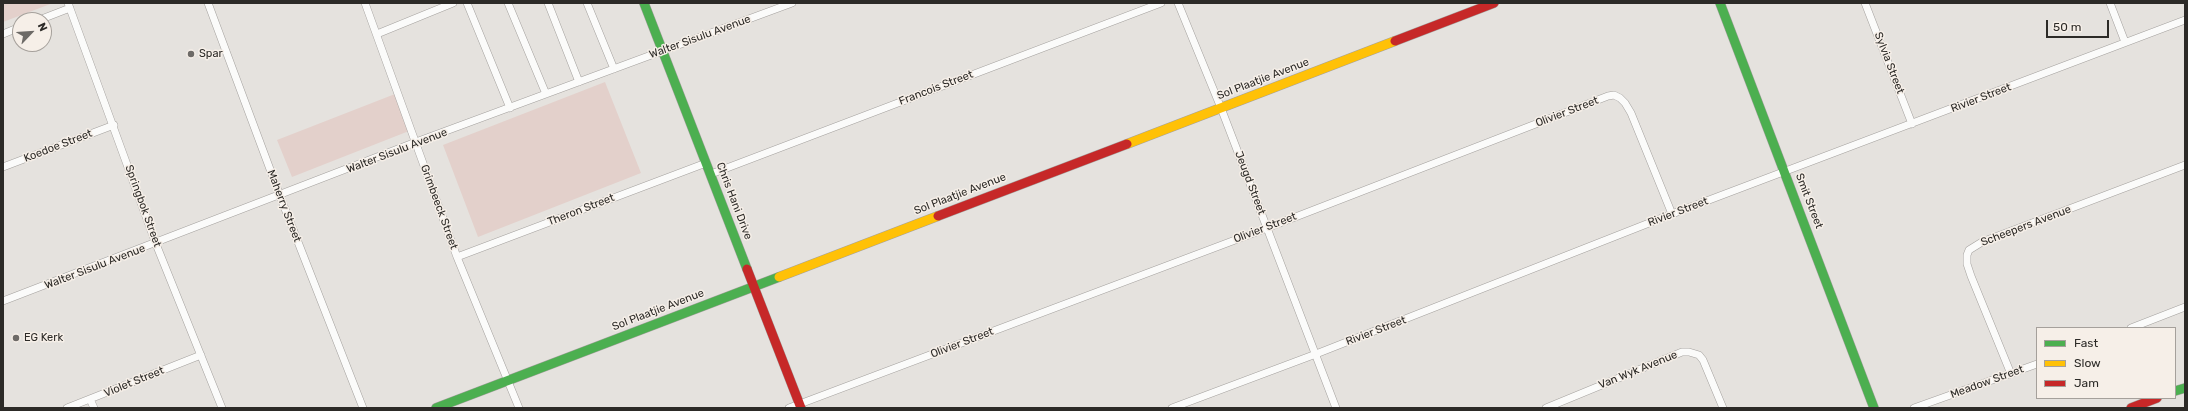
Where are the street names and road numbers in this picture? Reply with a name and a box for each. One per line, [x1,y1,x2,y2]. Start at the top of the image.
street label: Walter Sisulu Avenue [648,13,752,61]
street label: Sylvia Street [1871,30,1907,96]
street label: Sol Plaatjie Avenue [1215,55,1311,103]
street label: Francois Street [897,68,975,108]
street label: Rivier Street [1949,80,2013,116]
street label: Olivier Street [1534,94,1600,130]
street label: Walter Sisulu Avenue [345,126,449,176]
street label: Koedoe Street [22,127,94,165]
street label: Jeugd Street [1232,149,1268,217]
street label: Chris Hani Drive [713,161,755,241]
street label: Springbok Street [122,163,164,249]
street label: Grimbeeck Street [418,163,460,251]
street label: Maherry Street [264,168,304,244]
street label: Sol Plaatjie Avenue [912,170,1008,218]
street label: Smit Street [1792,172,1826,230]
street label: Theron Street [546,191,616,229]
street label: Rivier Street [1646,194,1710,230]
street label: Scheepers Avenue [1979,203,2073,249]
street label: Olivier Street [1232,210,1298,246]
street label: Walter Sisulu Avenue [43,242,147,292]
street label: Sol Plaatjie Avenue [610,286,706,334]
street label: Rivier Street [1344,313,1408,349]
street label: Olivier Street [929,325,995,361]
street label: Van Wyk Avenue [1597,348,1679,392]
street label: Meadow Street [1949,363,2025,401]
street label: Violet Street [102,364,166,400]

